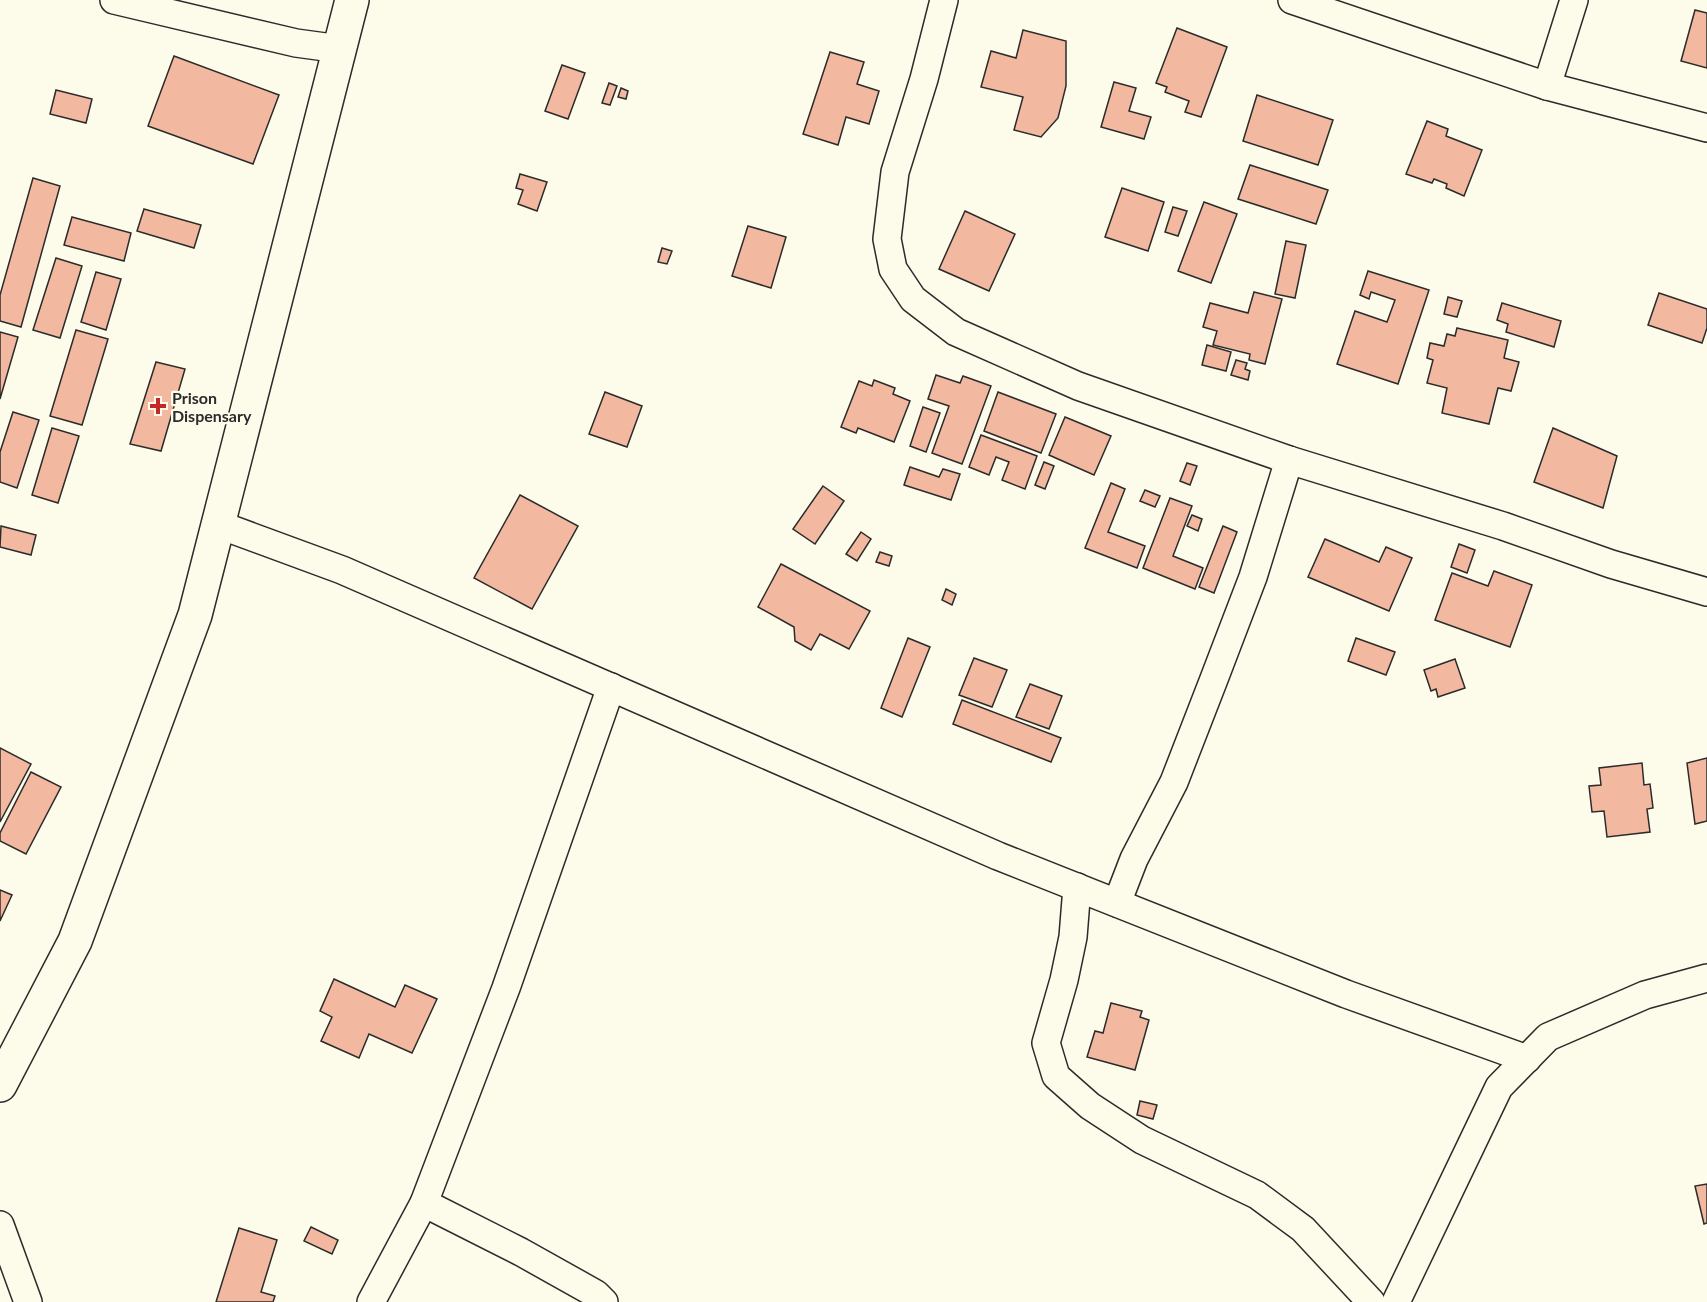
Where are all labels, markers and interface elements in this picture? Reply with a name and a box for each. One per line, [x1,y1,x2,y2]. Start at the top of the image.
place label: Prison Dispensary [172,388,252,425]
marker: Prison Dispensary [149,397,167,415]

